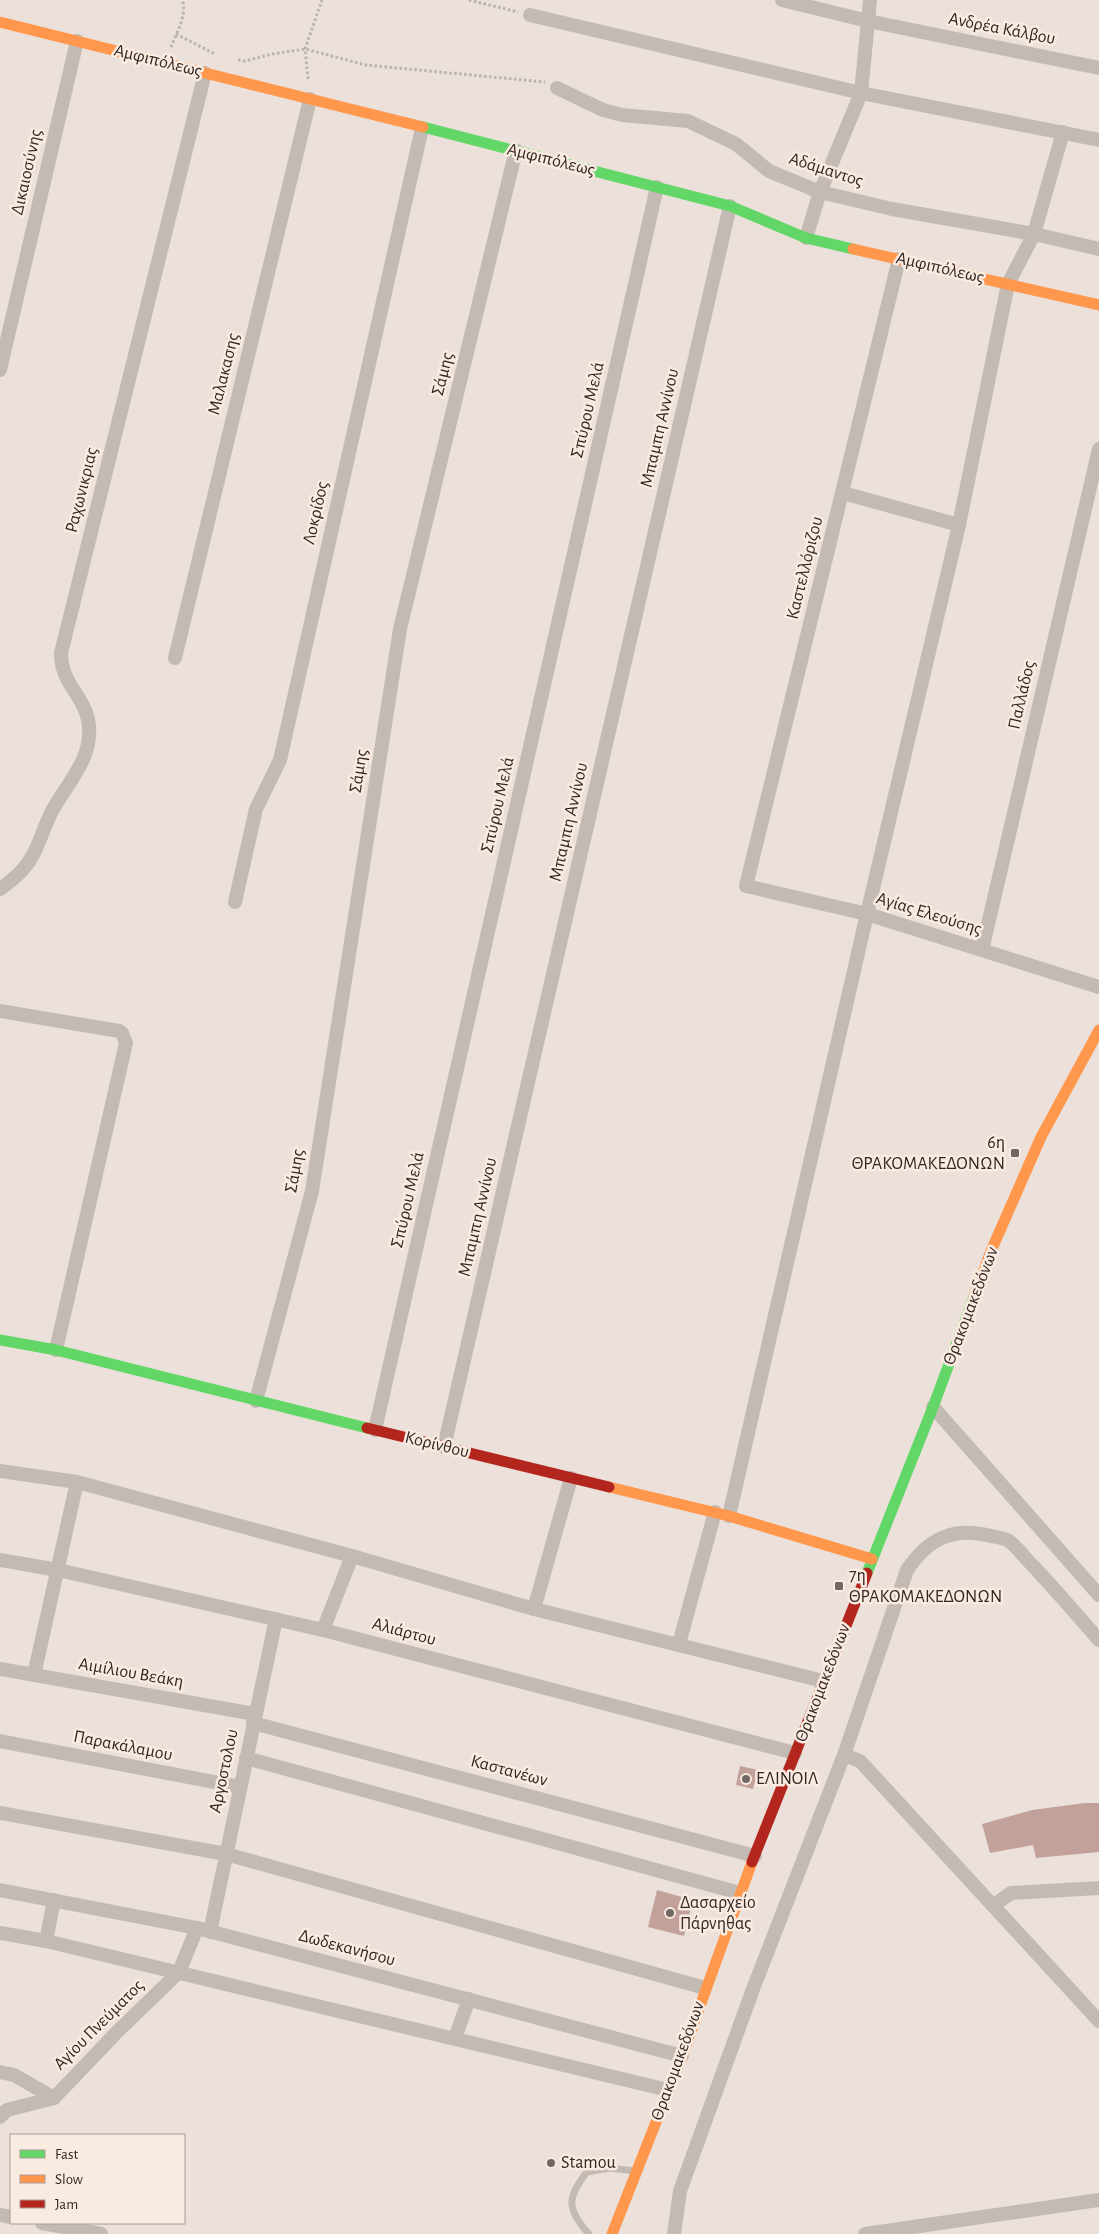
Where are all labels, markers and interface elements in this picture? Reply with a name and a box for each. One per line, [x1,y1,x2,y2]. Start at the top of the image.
street label: Ανδρέα Κάλβου [947,10,1057,48]
street label: Αμφιπόλεως [112,41,204,81]
street label: Δικαιοσύνης [8,127,46,217]
street label: Αμφιπόλεως [505,140,597,180]
street label: Αδάμαντος [787,150,865,190]
street label: Αμφιπόλεως [894,249,986,287]
street label: Μαλακασης [205,331,243,417]
street label: Σάμης [429,350,457,398]
street label: Σπύρου Μελά [568,360,608,460]
street label: Μπαμπη Αννίνου [637,367,682,489]
street label: Ραχωνικριας [63,445,101,535]
street label: Λοκρίδος [299,479,332,546]
street label: Καστελλόριζου [784,515,826,621]
street label: Παλλάδος [1005,659,1039,731]
street label: Σάμης [347,748,371,794]
street label: Σπύρου Μελά [478,755,518,855]
street label: Μπαμπη Αννίνου [546,761,591,883]
street label: Αγίας Ελεούσης [874,888,984,939]
place label: 6η ΘΡΑΚΟΜΑΚΕΔΟΝΩΝ [852,1134,1005,1173]
marker: 6η ΘΡΑΚΟΜΑΚΕΔΟΝΩΝ [1009,1147,1021,1159]
street label: Σάμης [282,1148,308,1194]
street label: Σπύρου Μελά [388,1150,428,1250]
street label: Μπαμπη Αννίνου [455,1156,500,1278]
street label: Θρακομακεδόνων [940,1244,1002,1368]
street label: Κορίνθου [403,1427,471,1462]
place label: 7η ΘΡΑΚΟΜΑΚΕΔΟΝΩΝ [849,1567,1002,1606]
marker: 7η ΘΡΑΚΟΜΑΚΕΔΟΝΩΝ [833,1580,845,1592]
street label: Αλιάρτου [370,1615,438,1649]
street label: Θρακομακεδόνων [792,1621,854,1745]
street label: Αιμίλιου Βεάκη [77,1654,185,1691]
street label: Αργοστολου [206,1727,242,1815]
street label: Παρακάλαμου [72,1728,174,1764]
street label: Καστανέων [469,1752,550,1790]
place label: ΕΛΙΝΟΙΛ [756,1770,818,1788]
marker: ΕΛΙΝΟΙΛ [740,1773,752,1785]
place label: Δασαρχείο Πάρνηθας [680,1893,756,1933]
marker: Δασαρχείο Πάρνηθας [664,1907,676,1919]
street label: Δωδεκανήσου [297,1926,397,1970]
street label: Αγίου Πνεύματος [50,1976,147,2073]
street label: Θρακομακεδόνων [648,1999,708,2123]
legend [10,2134,185,2224]
text: Fast [55,2147,79,2162]
place label: Stamou [561,2154,616,2172]
marker: Stamou [545,2157,557,2169]
text: Slow [55,2172,83,2187]
text: Jam [55,2197,78,2212]

